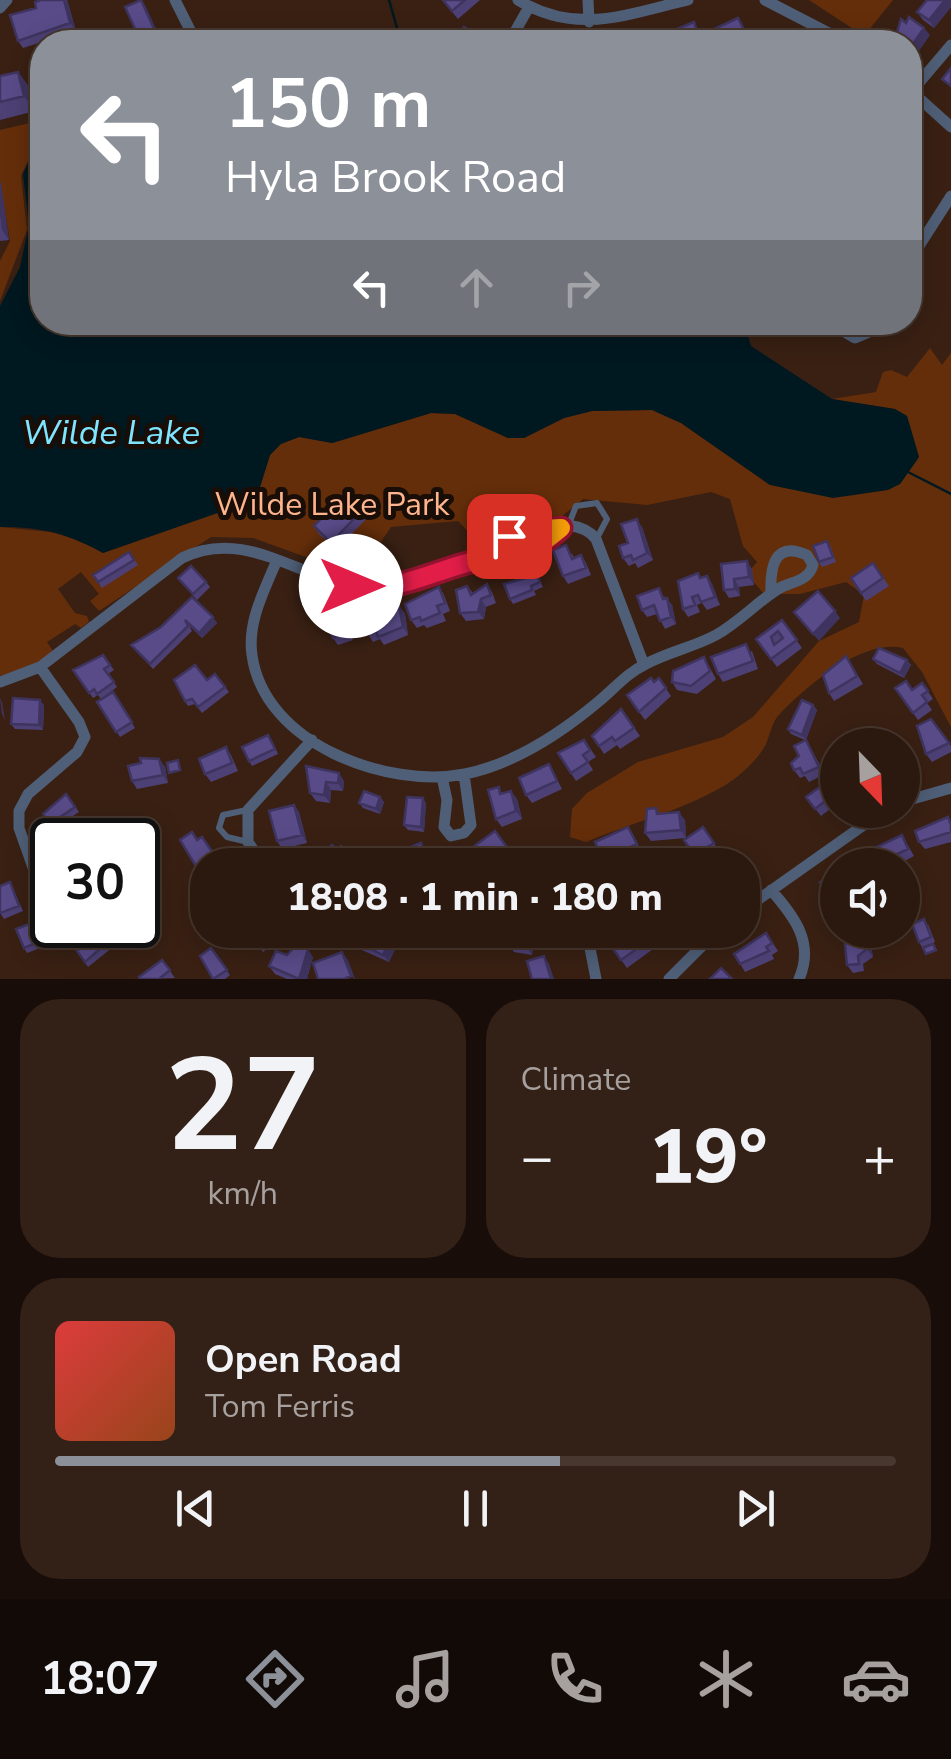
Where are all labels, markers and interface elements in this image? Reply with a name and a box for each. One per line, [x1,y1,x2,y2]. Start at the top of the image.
text: 150 m [225,56,431,152]
icon: left [60,70,190,200]
text: Hyla Brook Road [225,147,566,208]
icon: left [344,260,399,315]
icon: ahead [449,260,504,315]
icon: right [554,260,609,315]
water label: Wilde Lake [22,409,200,456]
park label: Wilde Lake Park [215,483,450,526]
pin [467,494,552,579]
icon: arrive [482,509,537,564]
position arrow [299,534,403,638]
north arrow [820,728,920,828]
map controls [820,728,920,948]
speed limit sign: 30 [30,818,160,948]
button: sound [820,848,920,948]
text: 18:08 · 1 min · 180 m [287,872,663,923]
text: 27 [165,1018,321,1195]
text: Climate [521,1058,631,1101]
text: 19° [649,1106,768,1208]
text: − [521,1120,554,1195]
text: + [863,1120,896,1195]
text: km/h [207,1172,278,1215]
text: Open Road [205,1334,402,1385]
text: Tom Ferris [205,1385,355,1428]
icon: previous [168,1481,223,1536]
icon: pause [448,1481,503,1536]
icon: next [728,1481,783,1536]
icon: directions [240,1644,310,1714]
icon: music [390,1644,460,1714]
icon: phone [540,1644,610,1714]
icon: climate [691,1644,761,1714]
icon: car [841,1644,911,1714]
text: 18:07 [40,1649,159,1710]

